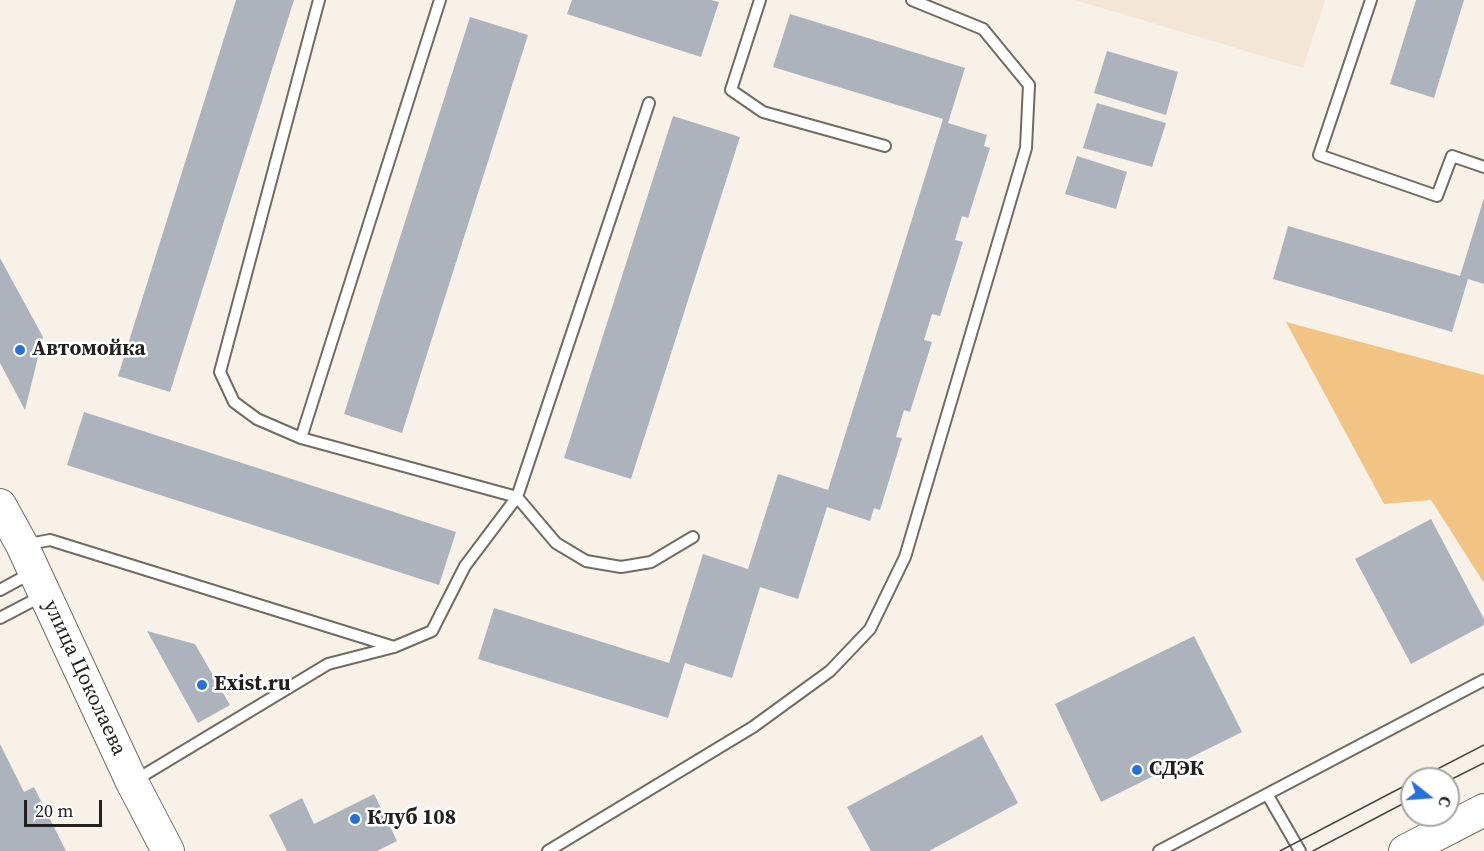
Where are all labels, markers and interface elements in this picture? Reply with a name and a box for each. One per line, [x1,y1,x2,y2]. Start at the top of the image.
place label: Автомойка [32,337,146,363]
marker: Автомойка [13,343,27,357]
street label: улица Цоколаева [37,596,131,760]
place label: Exist.ru [214,672,291,698]
marker: Exist.ru [195,678,209,692]
place label: СДЭК [1149,757,1204,783]
marker: СДЭК [1130,763,1144,777]
north arrow [1400,767,1460,827]
scale bar [27,788,105,826]
text: С [1433,794,1457,810]
text: 20 m [35,798,73,823]
place label: Клуб 108 [367,806,456,832]
marker: Клуб 108 [348,812,362,826]

